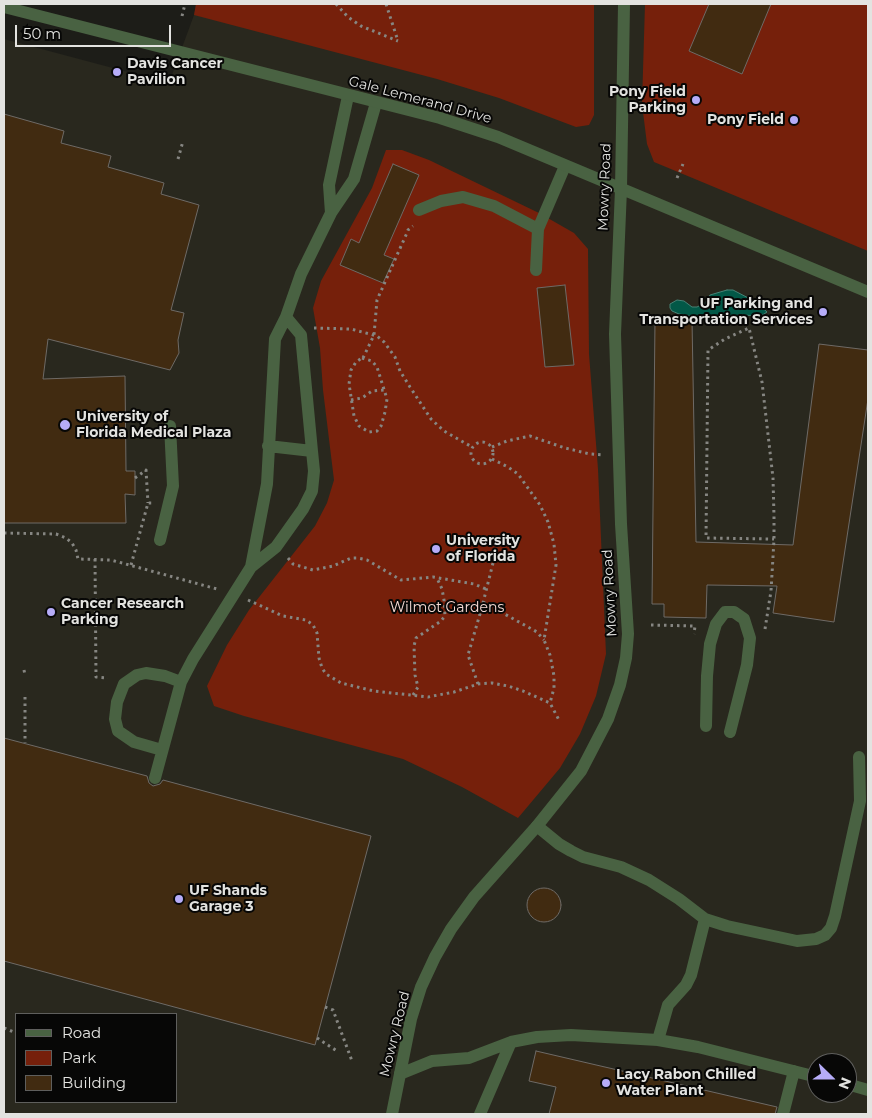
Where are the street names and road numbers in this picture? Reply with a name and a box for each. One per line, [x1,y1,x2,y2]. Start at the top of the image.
street label: Gale Lemerand Drive [347,73,493,127]
street label: Mowry Road [595,143,615,231]
street label: Mowry Road [599,549,621,637]
street label: Mowry Road [376,989,414,1079]

